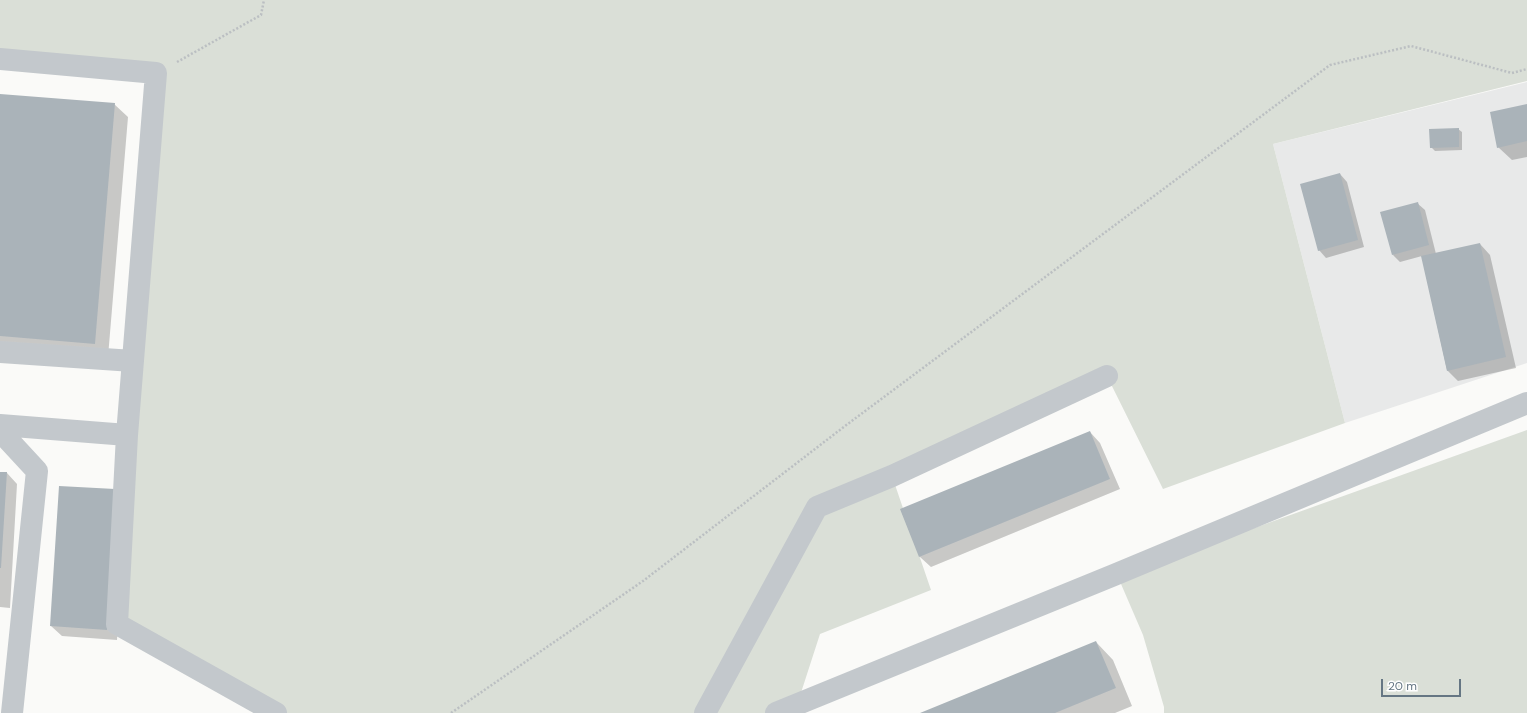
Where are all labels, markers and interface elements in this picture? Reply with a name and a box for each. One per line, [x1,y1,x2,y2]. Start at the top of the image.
scale bar [1383,671,1463,697]
text: 20 m [1388,678,1417,694]

